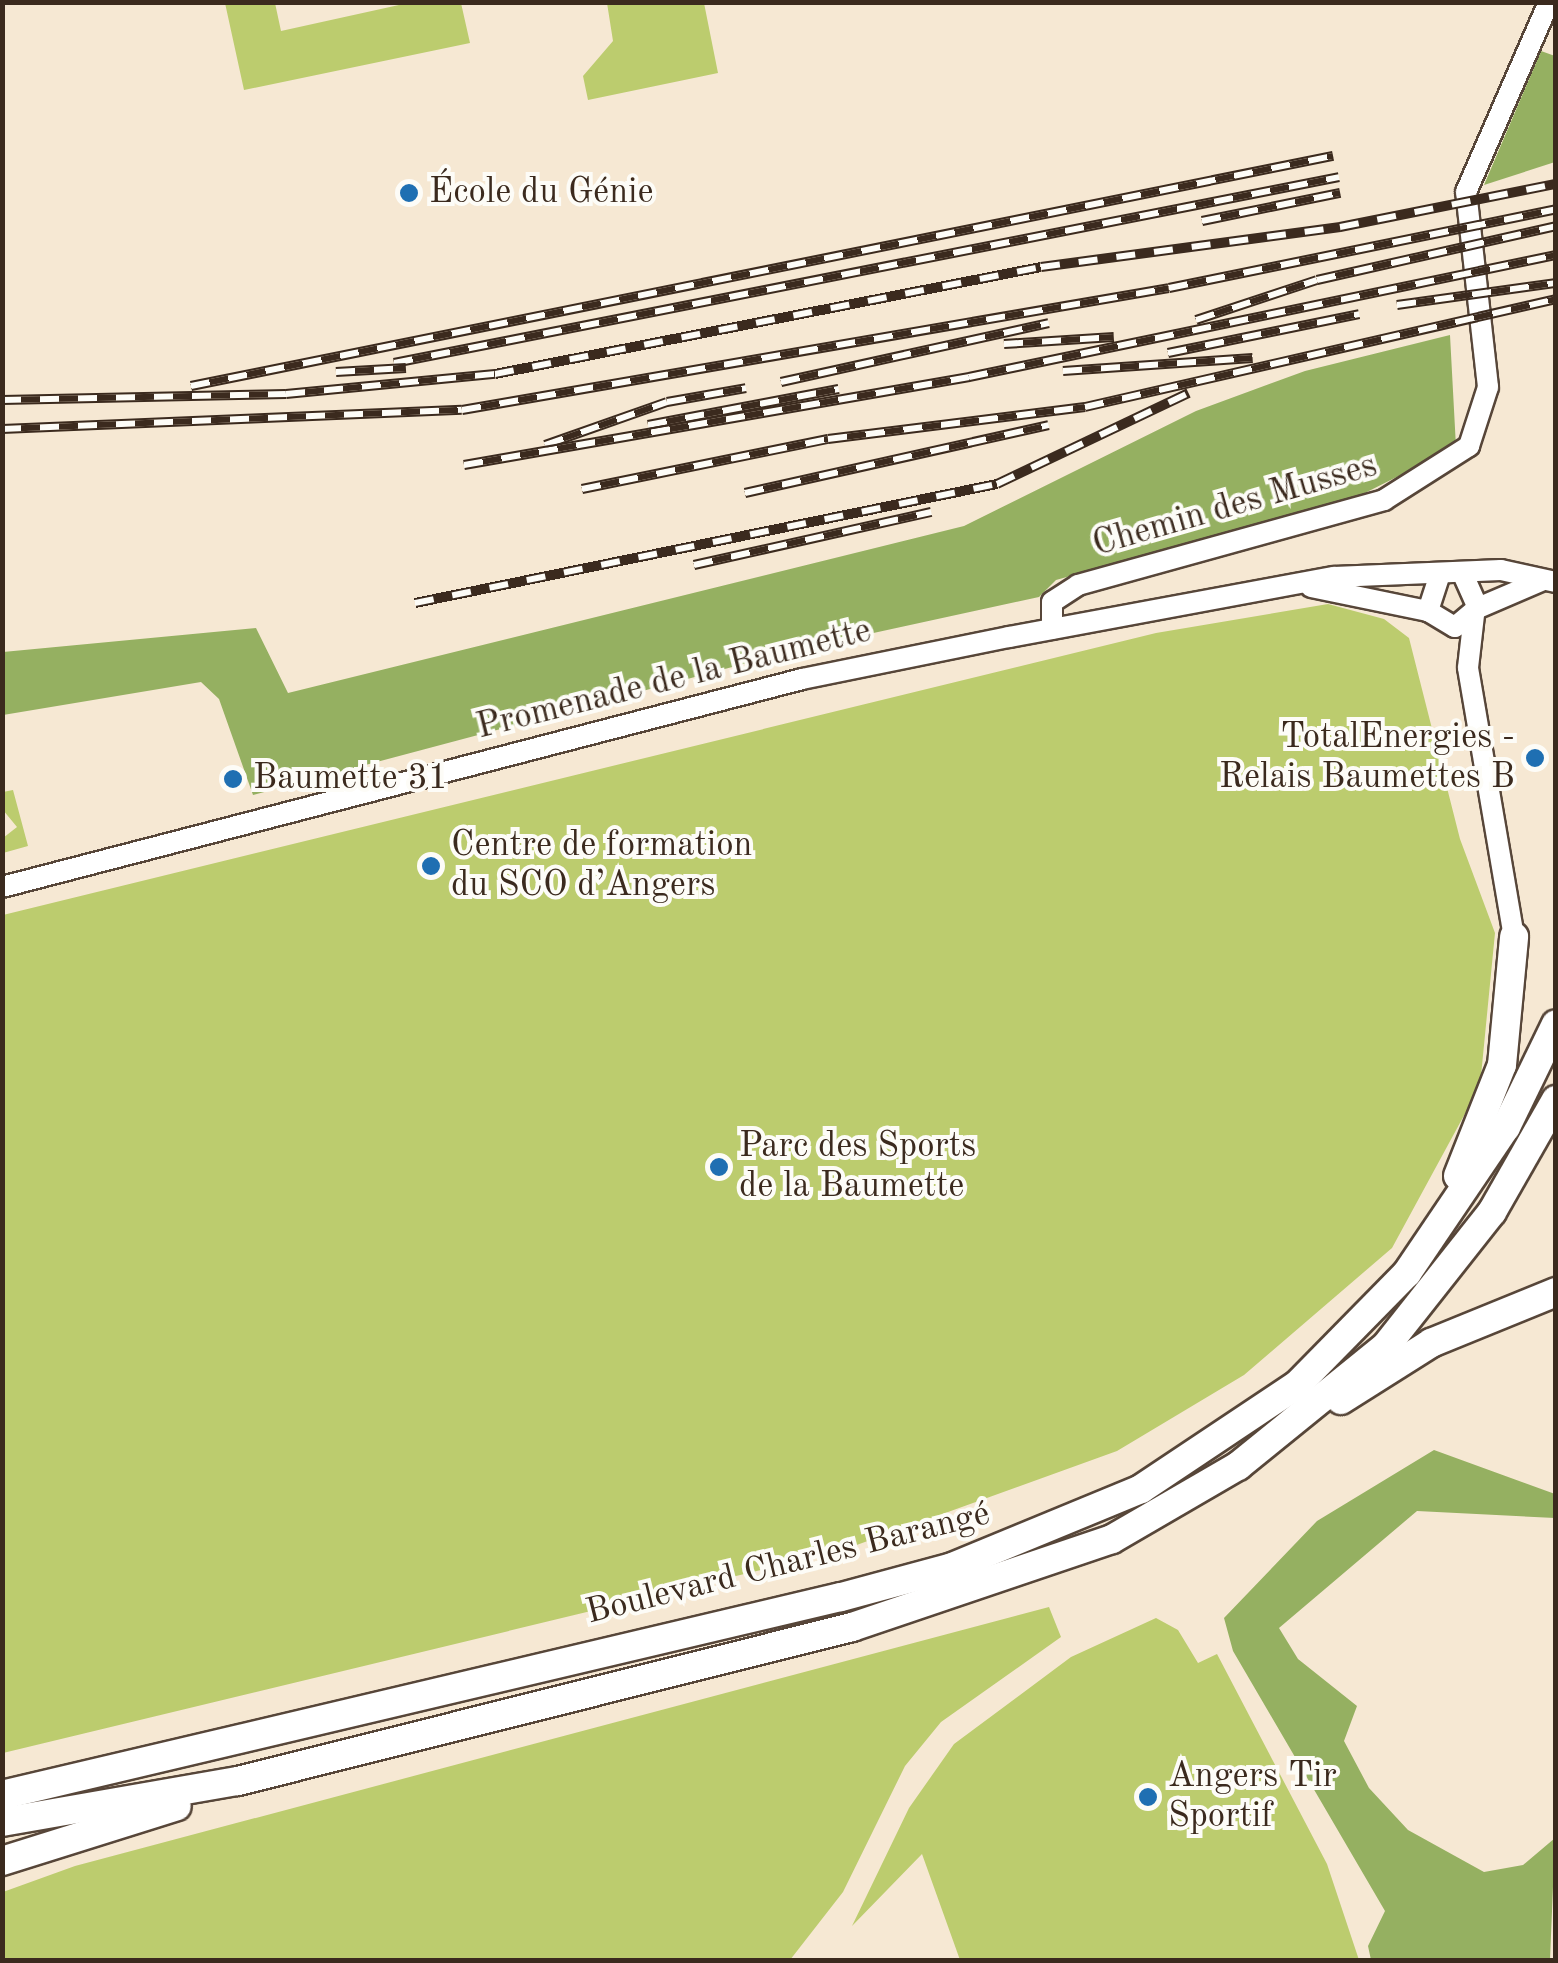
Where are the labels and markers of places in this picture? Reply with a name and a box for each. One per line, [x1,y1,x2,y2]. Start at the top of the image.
place label: École du Génie [429,172,654,214]
marker: École du Génie [398,182,420,204]
place label: TotalEnergies - Relais Baumettes B [1219,717,1515,799]
marker: TotalEnergies - Relais Baumettes B [1524,747,1546,769]
place label: Baumette 31 [253,758,448,800]
marker: Baumette 31 [222,768,244,790]
place label: Centre de formation du SCO d’Angers [451,825,752,907]
marker: Centre de formation du SCO d’Angers [420,855,442,877]
place label: Parc des Sports de la Baumette [739,1126,976,1208]
marker: Parc des Sports de la Baumette [708,1156,730,1178]
place label: Angers Tir Sportif [1168,1756,1337,1838]
marker: Angers Tir Sportif [1137,1786,1159,1808]

